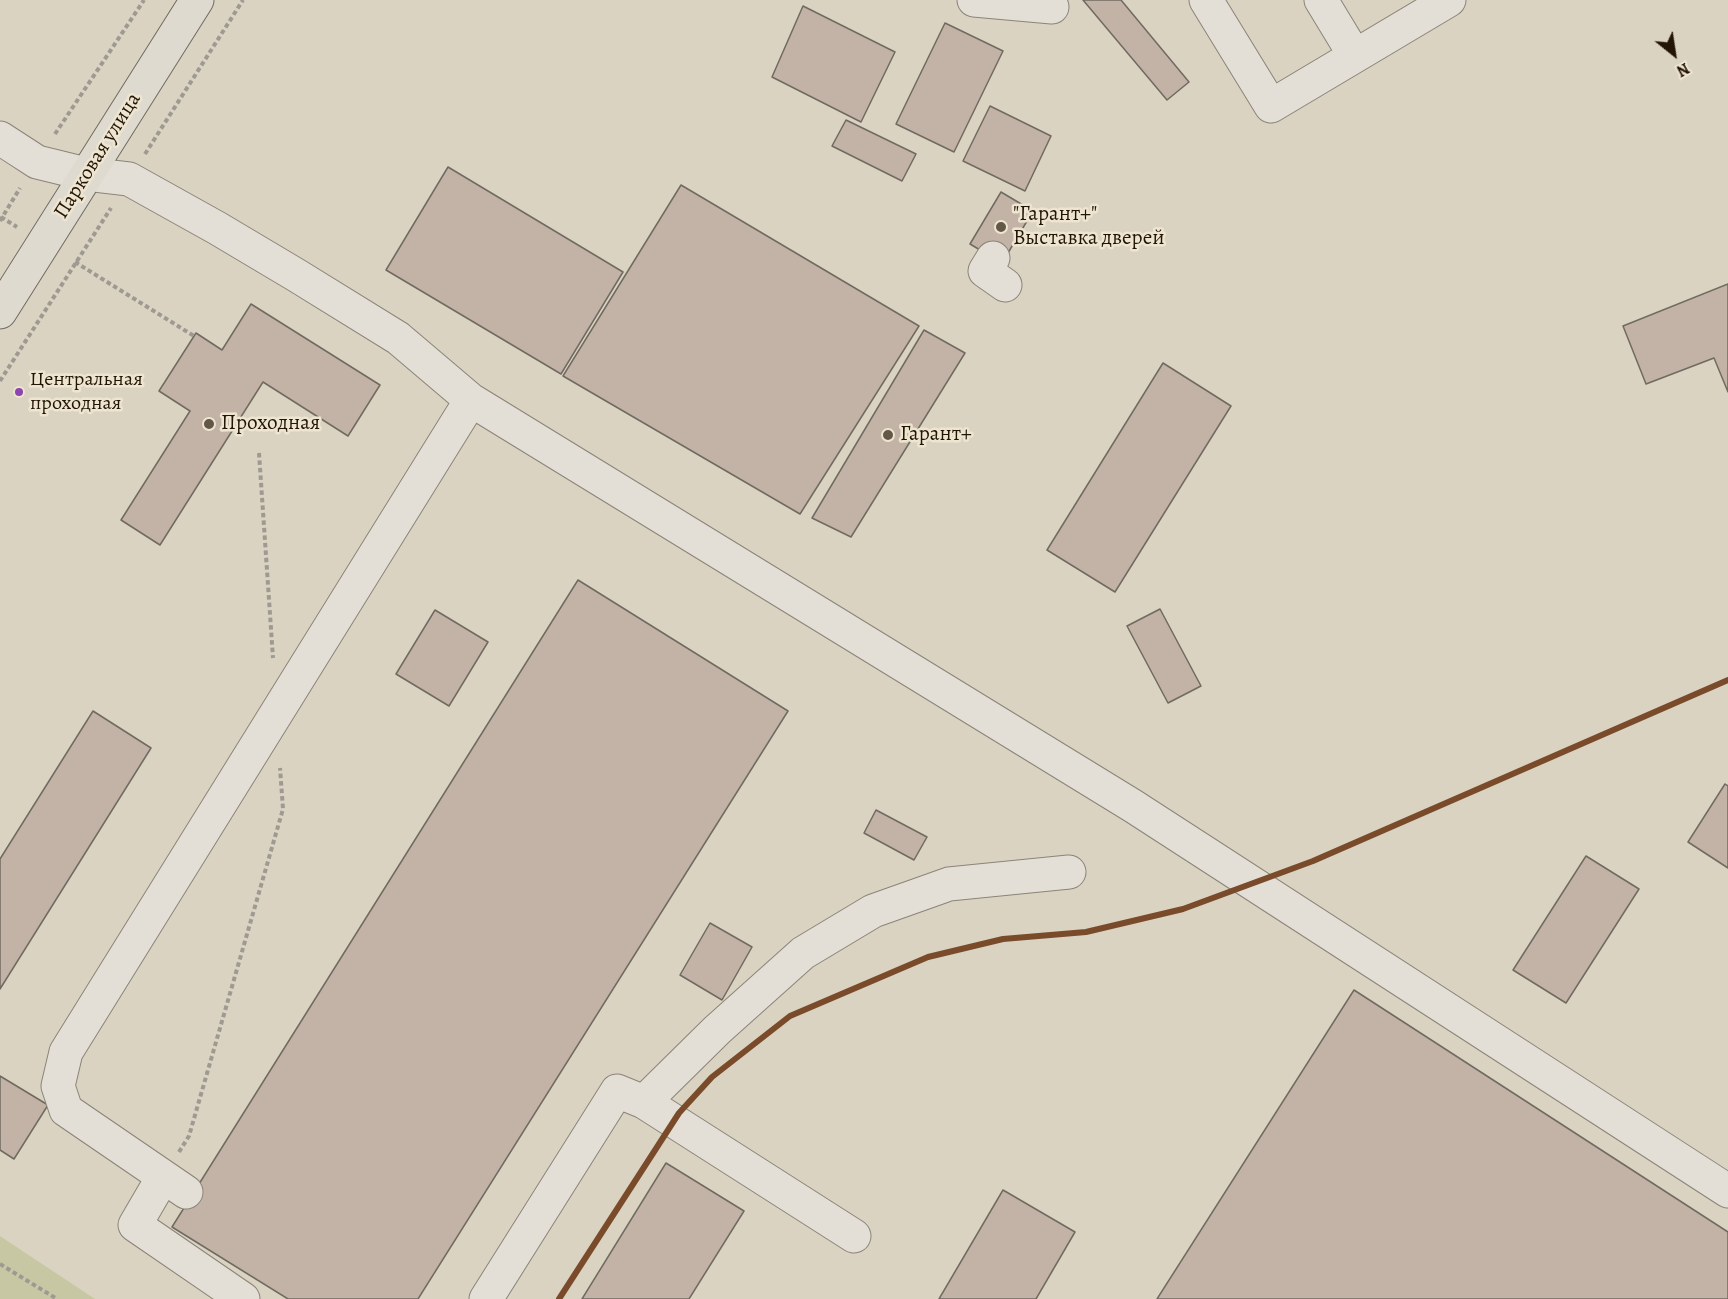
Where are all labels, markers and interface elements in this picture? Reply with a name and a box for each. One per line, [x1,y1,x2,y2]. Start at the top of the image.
north arrow [1644,24,1704,84]
text: N [1672,57,1694,82]
street label: Парковая улица [49,88,147,224]
place label: "Гарант+" Выставка дверей [1013,202,1165,252]
marker: "Гарант+" Выставка дверей [994,220,1008,234]
place label: Центральная проходная [30,368,143,415]
marker: Центральная проходная [13,386,25,398]
place label: Проходная [221,411,320,437]
marker: Проходная [202,417,216,431]
place label: Гарант+ [900,422,972,448]
marker: Гарант+ [881,428,895,442]

